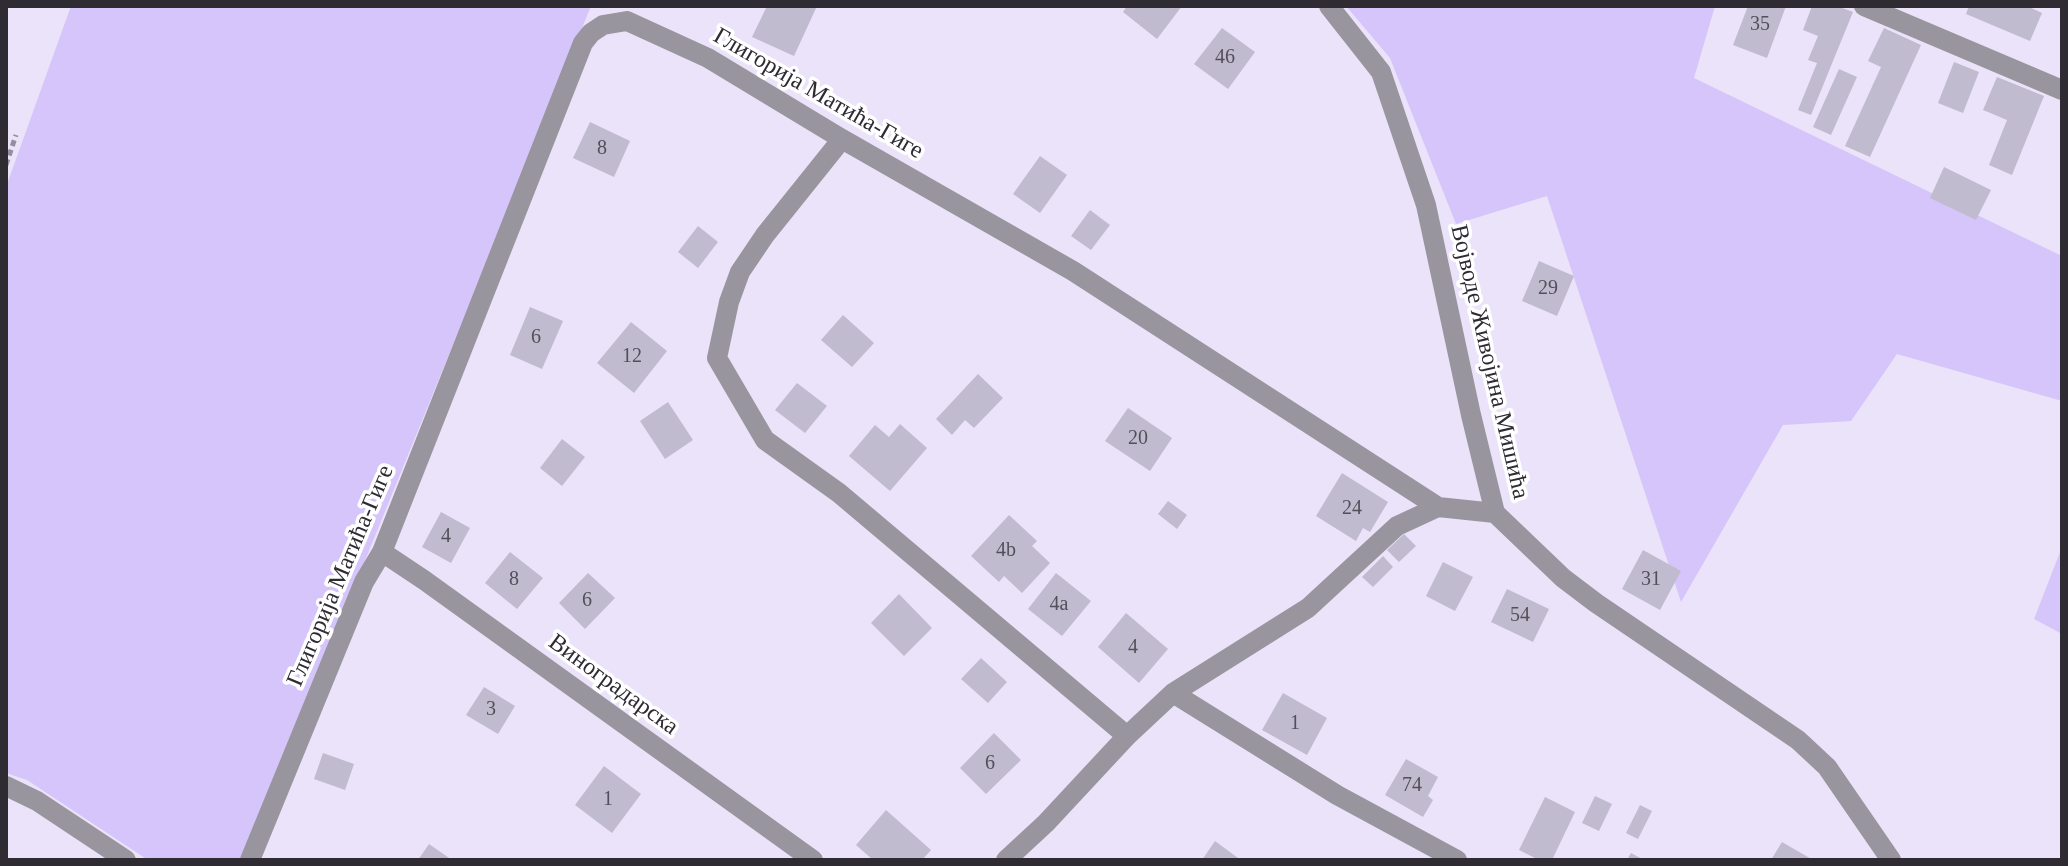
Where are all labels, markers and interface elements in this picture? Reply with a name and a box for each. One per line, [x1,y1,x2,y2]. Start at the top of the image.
house number: 35 [1750,13,1770,37]
street label: Глигорија Матића-Гиге [708,22,928,166]
house number: 46 [1215,46,1235,70]
house number: 8 [597,137,607,161]
street label: Војводе Живојина Мишића [1443,222,1535,502]
house number: 29 [1538,277,1558,301]
house number: 6 [531,326,541,350]
house number: 12 [622,345,642,369]
house number: 20 [1128,427,1148,451]
street label: Глигорија Матића-Гиге [281,461,401,691]
house number: 24 [1342,497,1362,521]
house number: 4 [441,525,451,549]
house number: 4b [996,539,1016,563]
house number: 8 [509,568,519,592]
house number: 31 [1641,568,1661,592]
house number: 6 [582,589,592,613]
house number: 4a [1050,593,1068,617]
house number: 54 [1510,604,1530,628]
street label: Виноградарска [542,628,684,742]
house number: 4 [1128,636,1138,660]
house number: 3 [486,698,496,722]
house number: 1 [1290,712,1300,736]
house number: 6 [985,752,995,776]
house number: 74 [1402,774,1422,798]
house number: 1 [603,788,613,812]

